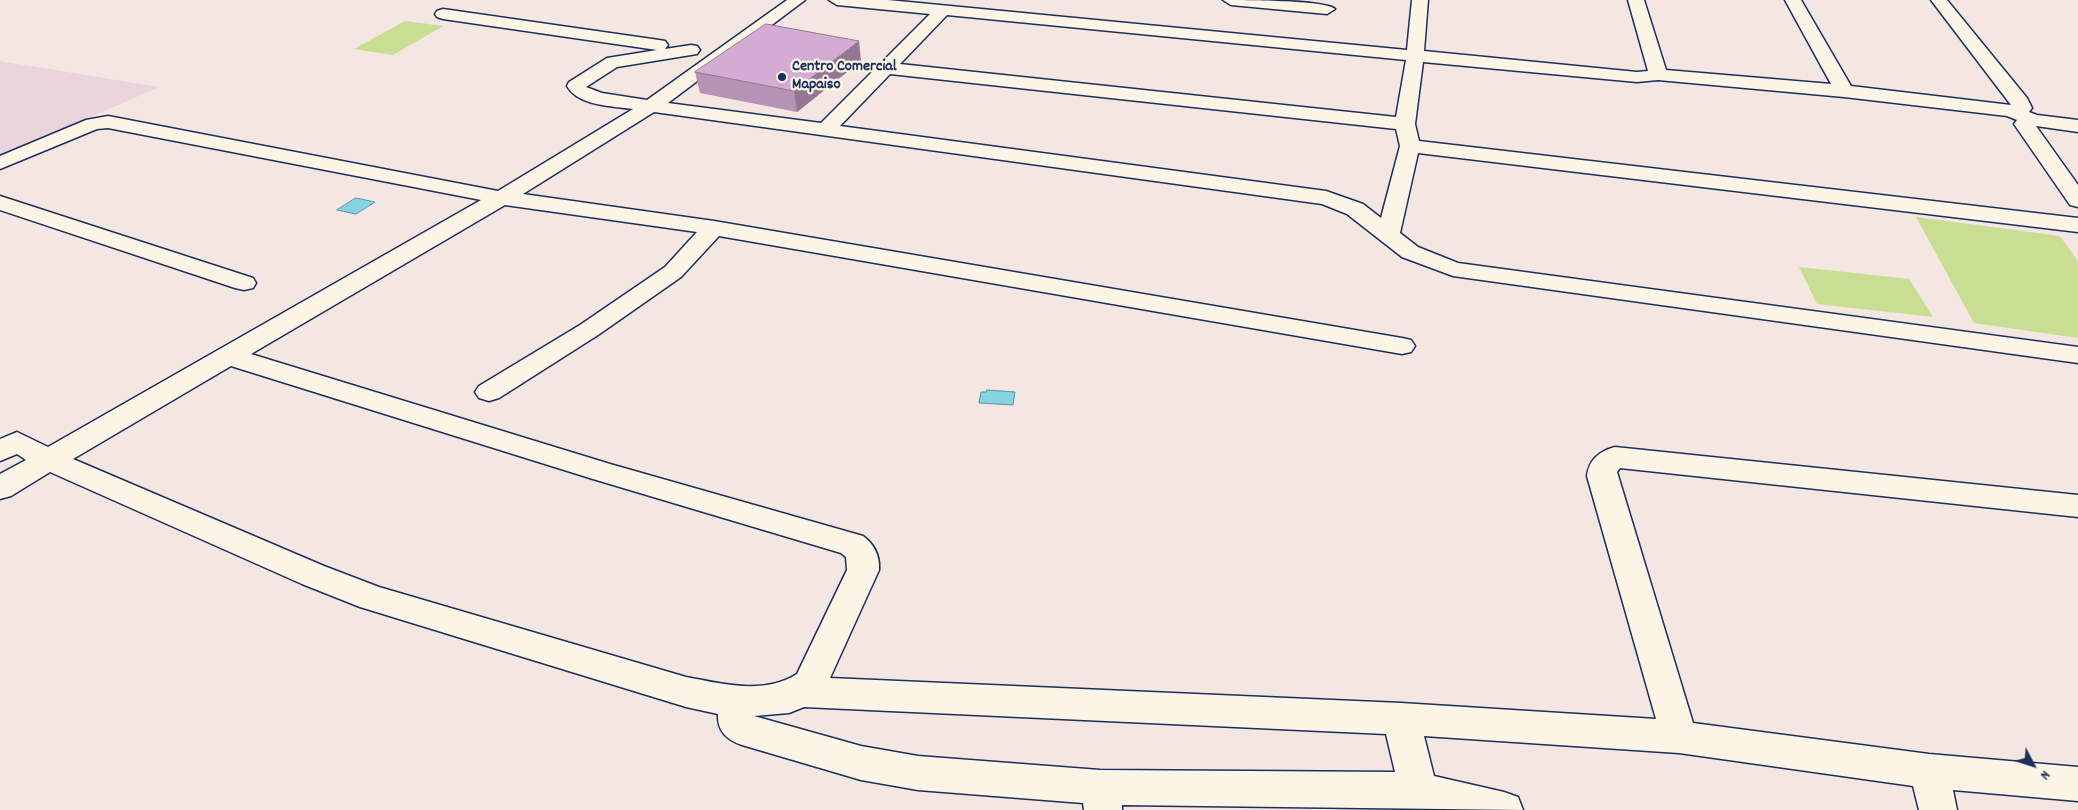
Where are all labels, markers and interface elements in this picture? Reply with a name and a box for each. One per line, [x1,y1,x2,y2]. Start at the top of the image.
place label: Centro Comercial Mapaiso [792,58,897,96]
marker: Centro Comercial Mapaiso [776,71,788,83]
north arrow [2008,740,2058,790]
text: N [2035,766,2054,784]

